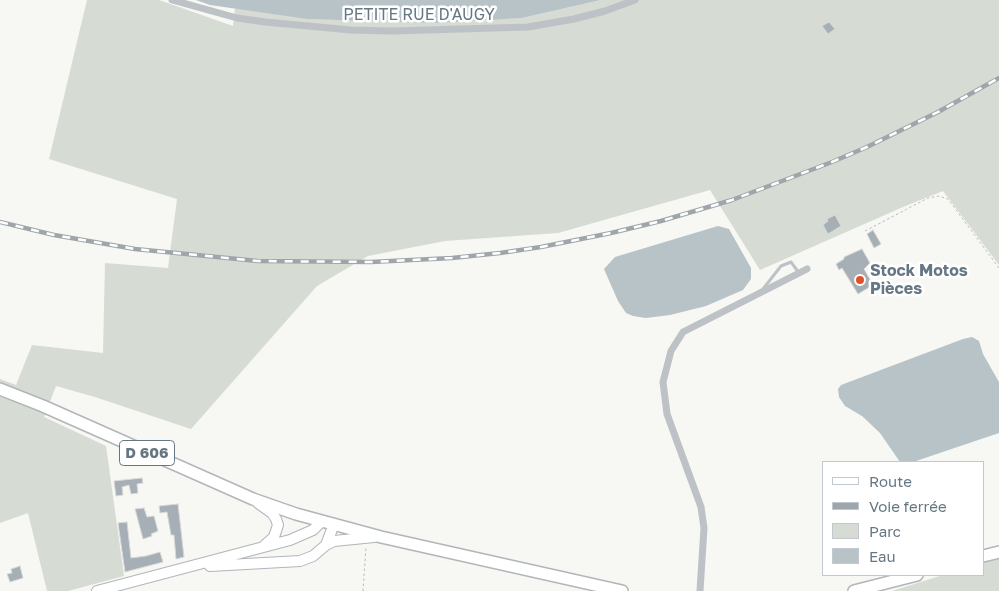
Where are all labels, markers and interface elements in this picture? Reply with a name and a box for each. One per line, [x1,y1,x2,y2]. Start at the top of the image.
street label: PETITE RUE D'AUGY [343,5,495,25]
place label: Stock Motos Pièces [870,261,968,299]
marker: Stock Motos Pièces [854,274,866,286]
road number: D 606 [120,440,174,466]
legend [822,461,984,576]
text: Route [869,472,912,490]
text: Voie ferrée [869,497,947,515]
text: Parc [869,522,901,540]
text: Eau [869,547,896,565]

